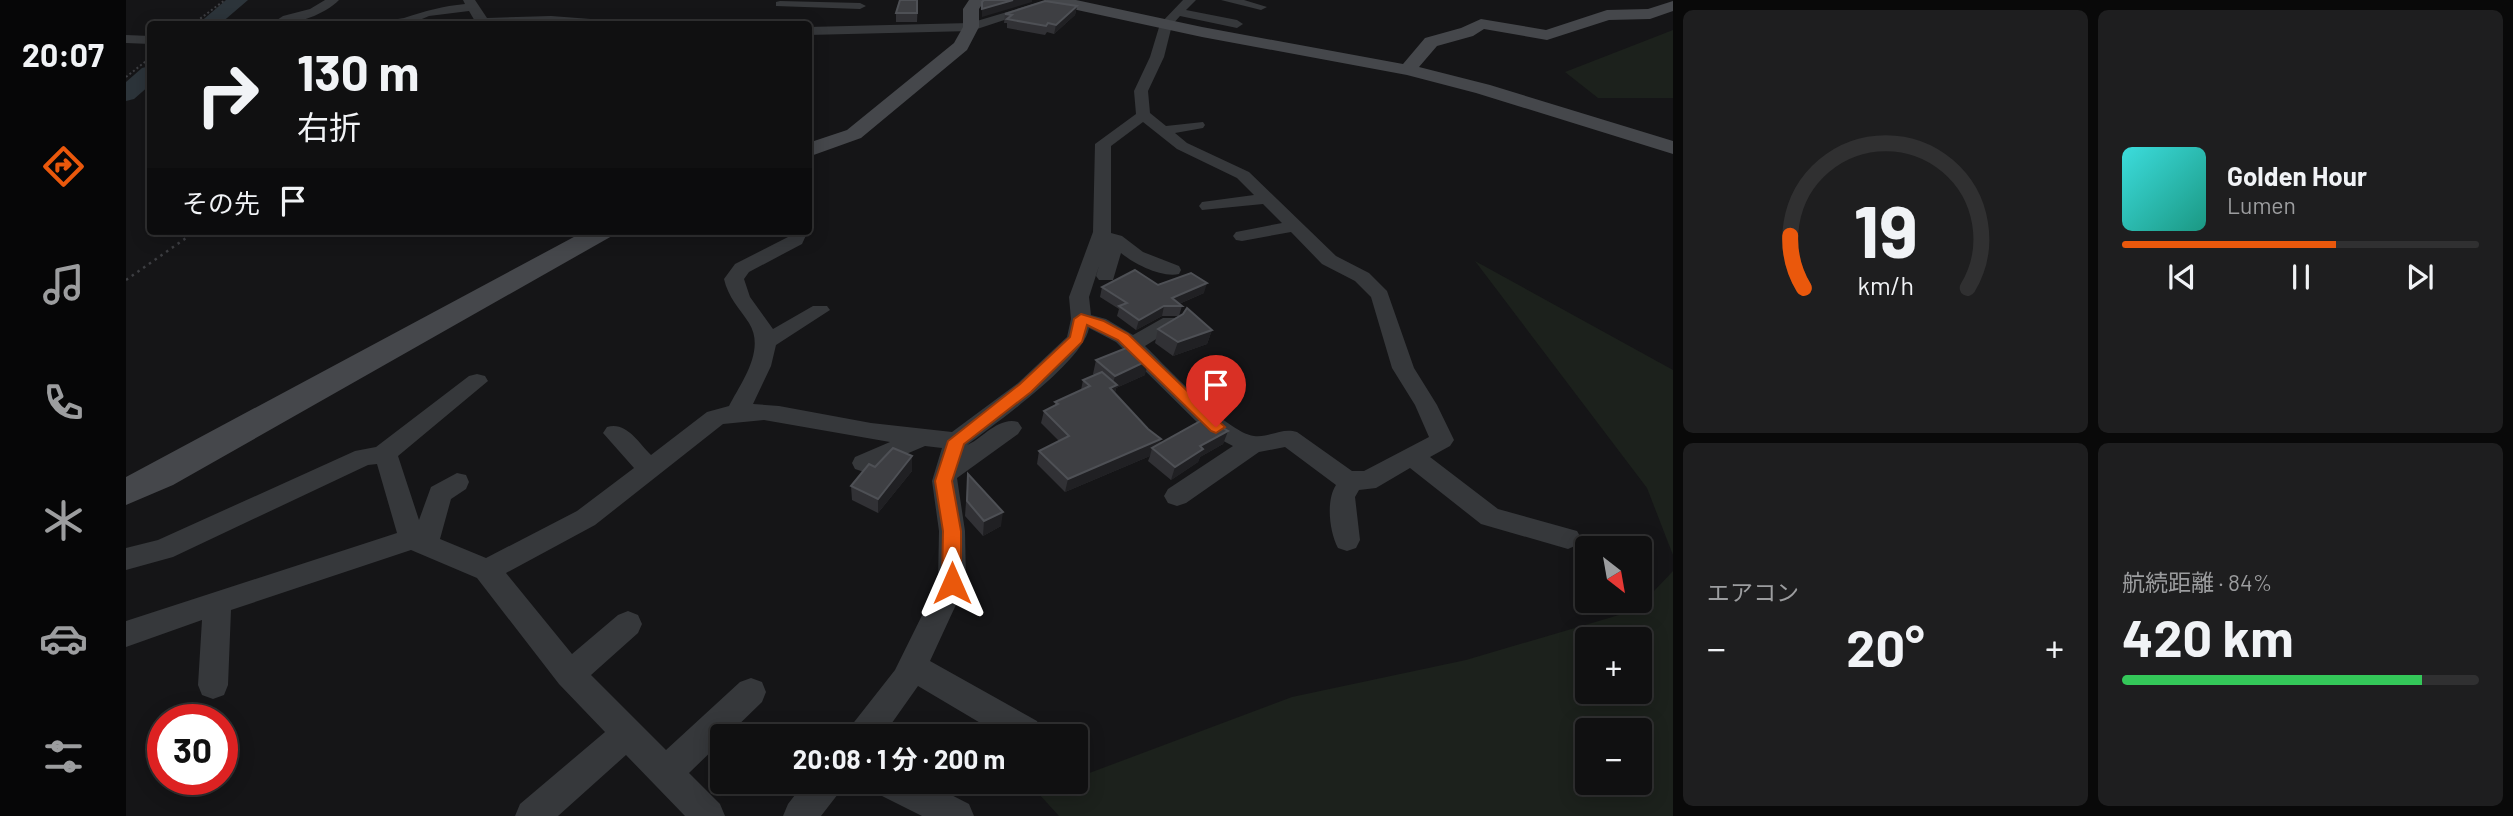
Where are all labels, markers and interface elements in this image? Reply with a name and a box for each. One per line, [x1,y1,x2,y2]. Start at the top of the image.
text: 20:07 [22,35,104,73]
text: 130 m [297,42,419,101]
icon: right [182,49,273,140]
text: 右折 [297,107,361,145]
icon: directions [39,142,88,191]
text: Golden Hour [2227,160,2367,191]
icon: arrive [274,182,312,220]
text: 19 [1853,185,1918,273]
text: その先 [182,187,260,218]
text: Lumen [2227,191,2296,219]
icon: previous [2163,258,2201,296]
icon: pause [2282,258,2320,296]
icon: next [2401,258,2439,296]
icon: music [39,260,88,309]
text: km/h [1857,270,1914,300]
pin [1186,355,1246,427]
icon: arrive [1197,366,1235,404]
icon: phone [39,378,88,427]
icon: climate [39,496,88,545]
north arrow [1575,536,1652,612]
map controls [1575,536,1652,795]
position arrow [915,546,989,620]
text: 航続距離 · 84% [2122,568,2272,596]
text: エアコン [1707,578,1799,606]
text: 420 km [2122,605,2294,667]
icon: car [39,614,88,663]
text: 20° [1846,615,1925,677]
text: − [1707,624,1726,670]
text: + [2045,624,2064,670]
button: + [1575,627,1652,704]
speed limit sign: 30 [147,704,238,795]
button: − [1575,718,1652,795]
icon: filters [39,732,88,781]
text: 20:08 · 1 分 · 200 m [793,743,1005,774]

